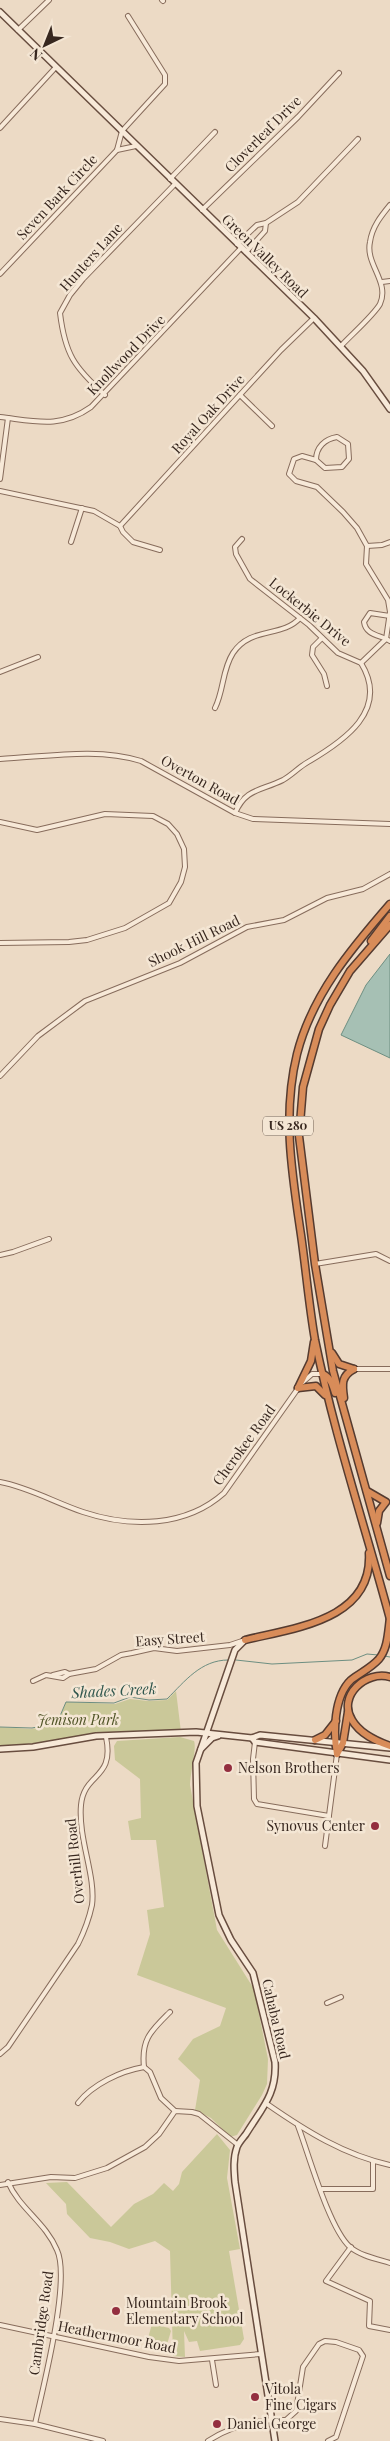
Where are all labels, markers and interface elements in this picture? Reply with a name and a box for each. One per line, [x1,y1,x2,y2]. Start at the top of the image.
north arrow [20,20,70,70]
text: N [26,44,46,65]
street label: Cloverleaf Drive [220,91,305,176]
street label: Seven Bark Circle [12,150,101,243]
street label: Green Valley Road [218,210,313,302]
street label: Hunters Lane [55,218,126,295]
street label: Knollwood Drive [82,310,169,399]
street label: Royal Oak Drive [167,370,248,457]
street label: Lockerbie Drive [266,573,355,650]
street label: Overton Road [158,750,243,809]
street label: Shook Hill Road [145,910,243,971]
road number: US 280 [263,1116,313,1136]
street label: Cherokee Road [208,1401,279,1489]
street label: Easy Street [135,1627,206,1650]
water label: Shades Creek [70,1678,157,1702]
park label: Jemison Park [37,1710,119,1729]
place label: Nelson Brothers [238,1758,340,1777]
marker: Nelson Brothers [222,1762,234,1774]
place label: Synovus Center [266,1816,366,1835]
street label: Overhill Road [61,1817,88,1905]
marker: Synovus Center [369,1820,381,1832]
street label: Cahaba Road [258,1977,295,2061]
street label: Cambridge Road [24,2270,57,2376]
place label: Mountain Brook Elementary School [126,2293,244,2328]
marker: Mountain Brook Elementary School [110,2305,122,2317]
street label: Heathermoor Road [56,2316,178,2357]
place label: Vitola Fine Cigars [264,2379,336,2414]
marker: Vitola Fine Cigars [249,2391,261,2403]
place label: Daniel George [227,2414,316,2433]
marker: Daniel George [211,2418,223,2430]

